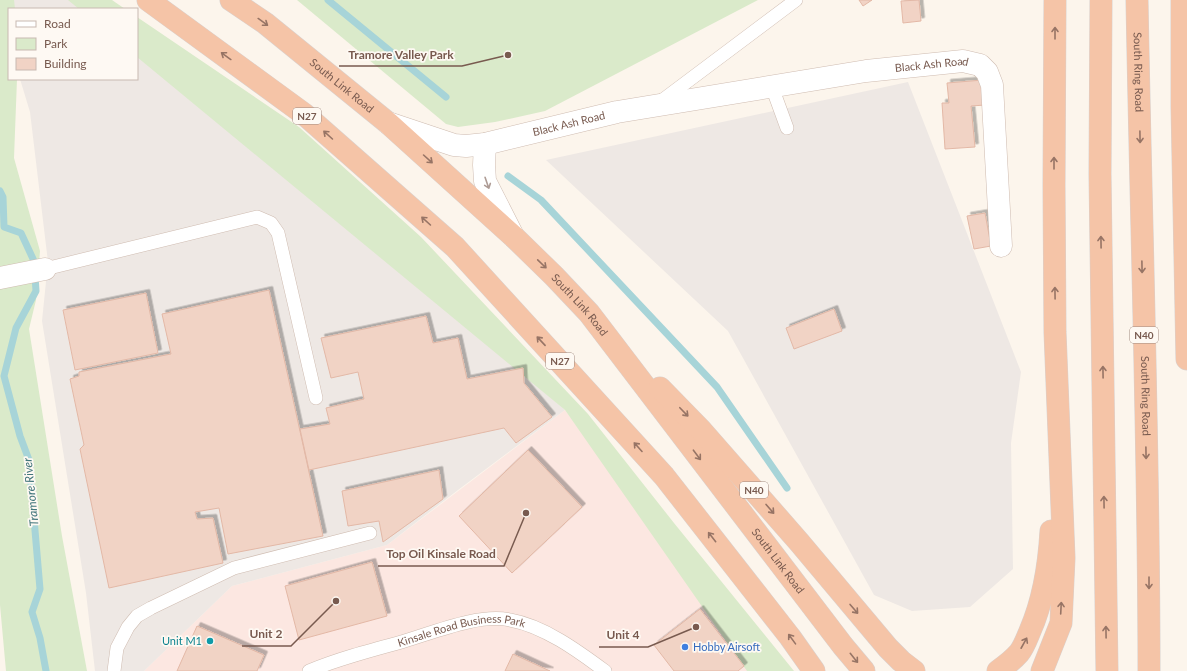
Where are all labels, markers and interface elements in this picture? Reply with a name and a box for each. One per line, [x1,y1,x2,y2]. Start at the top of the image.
legend [8,8,138,80]
text: Road [44,16,71,31]
one-way arrow [258,18,269,26]
one-way arrow [1051,27,1059,40]
street label: South Ring Road [1132,32,1146,112]
text: Park [44,36,68,51]
callout: Tramore Valley Park [339,42,462,66]
text: Tramore Valley Park [348,47,454,62]
one-way arrow [220,52,231,60]
street label: Black Ash Road [894,54,970,74]
street label: South Link Road [308,55,377,115]
text: Building [44,56,87,71]
road number: N27 [293,108,321,124]
street label: Black Ash Road [531,108,606,138]
one-way arrow [1136,130,1143,143]
one-way arrow [324,131,334,140]
one-way arrow [422,154,432,163]
one-way arrow [1050,157,1058,170]
one-way arrow [484,176,491,189]
one-way arrow [420,217,431,226]
one-way arrow [1097,236,1105,249]
one-way arrow [537,260,547,269]
one-way arrow [1138,260,1146,273]
street label: South Link Road [549,271,611,338]
one-way arrow [1051,287,1059,300]
road number: N40 [1130,327,1158,343]
one-way arrow [536,336,545,346]
road number: N27 [546,353,574,369]
street label: South Ring Road [1139,356,1154,436]
one-way arrow [1099,366,1107,379]
one-way arrow [679,407,689,417]
one-way arrow [633,442,643,452]
one-way arrow [1142,446,1150,459]
one-way arrow [693,450,702,461]
water label: Tramore River [19,456,42,527]
road number: N40 [740,482,768,498]
one-way arrow [1101,496,1108,509]
one-way arrow [766,504,775,514]
street label: South Link Road [749,525,807,596]
one-way arrow [708,531,716,542]
callout: Top Oil Kinsale Road [378,542,504,566]
text: Top Oil Kinsale Road [386,546,496,561]
one-way arrow [1145,576,1153,589]
one-way arrow [1058,602,1065,615]
one-way arrow [849,603,858,614]
street label: Kinsale Road Business Park [396,612,528,649]
callout: Unit 2 [242,622,291,646]
callout: Unit 4 [599,623,648,647]
text: Unit 2 [250,626,282,641]
one-way arrow [1102,626,1110,639]
text: Unit 4 [607,627,639,642]
place label: Unit M1 [162,634,202,647]
one-way arrow [788,634,796,645]
marker: Unit M1 [205,636,215,646]
one-way arrow [1021,637,1029,649]
place label: Hobby Airsoft [693,640,760,653]
marker: Hobby Airsoft [680,642,690,652]
one-way arrow [849,653,858,664]

